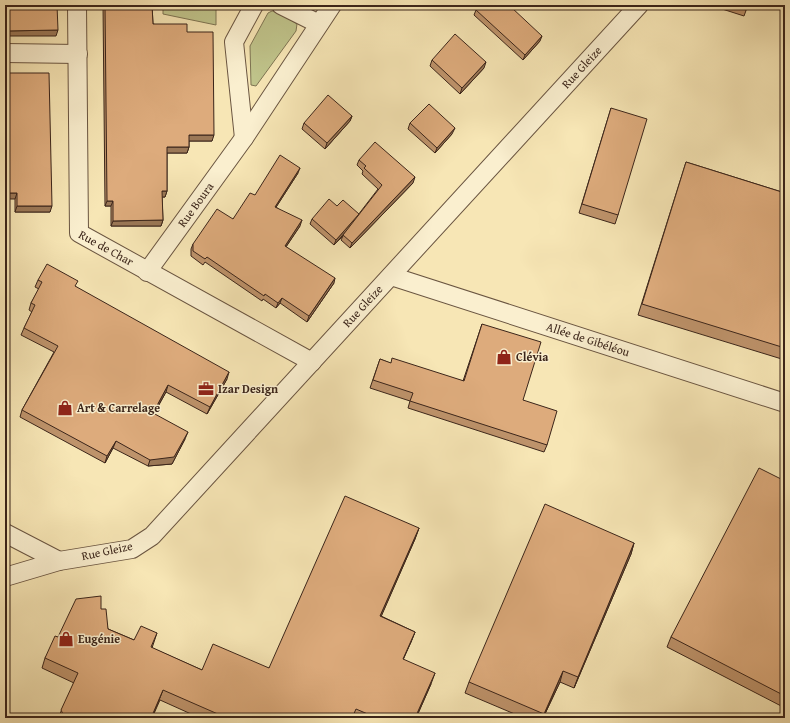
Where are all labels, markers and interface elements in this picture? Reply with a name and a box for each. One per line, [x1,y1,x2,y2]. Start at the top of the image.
street label: Rue Gleize [558,42,606,92]
street label: Rue Boura [173,178,217,230]
street label: Rue de Char [76,226,137,270]
street label: Rue Gleize [339,281,387,331]
street label: Allée de Gibéléou [544,318,632,361]
shop icon: Clévia [495,348,513,366]
place label: Clévia [516,348,549,365]
office icon: Izar Design [197,380,215,398]
place label: Izar Design [218,380,278,397]
shop icon: Art & Carrelage [56,399,74,417]
place label: Art & Carrelage [77,399,160,416]
street label: Rue Gleize [80,537,134,564]
shop icon: Eugénie [57,630,75,648]
place label: Eugénie [78,630,120,647]

